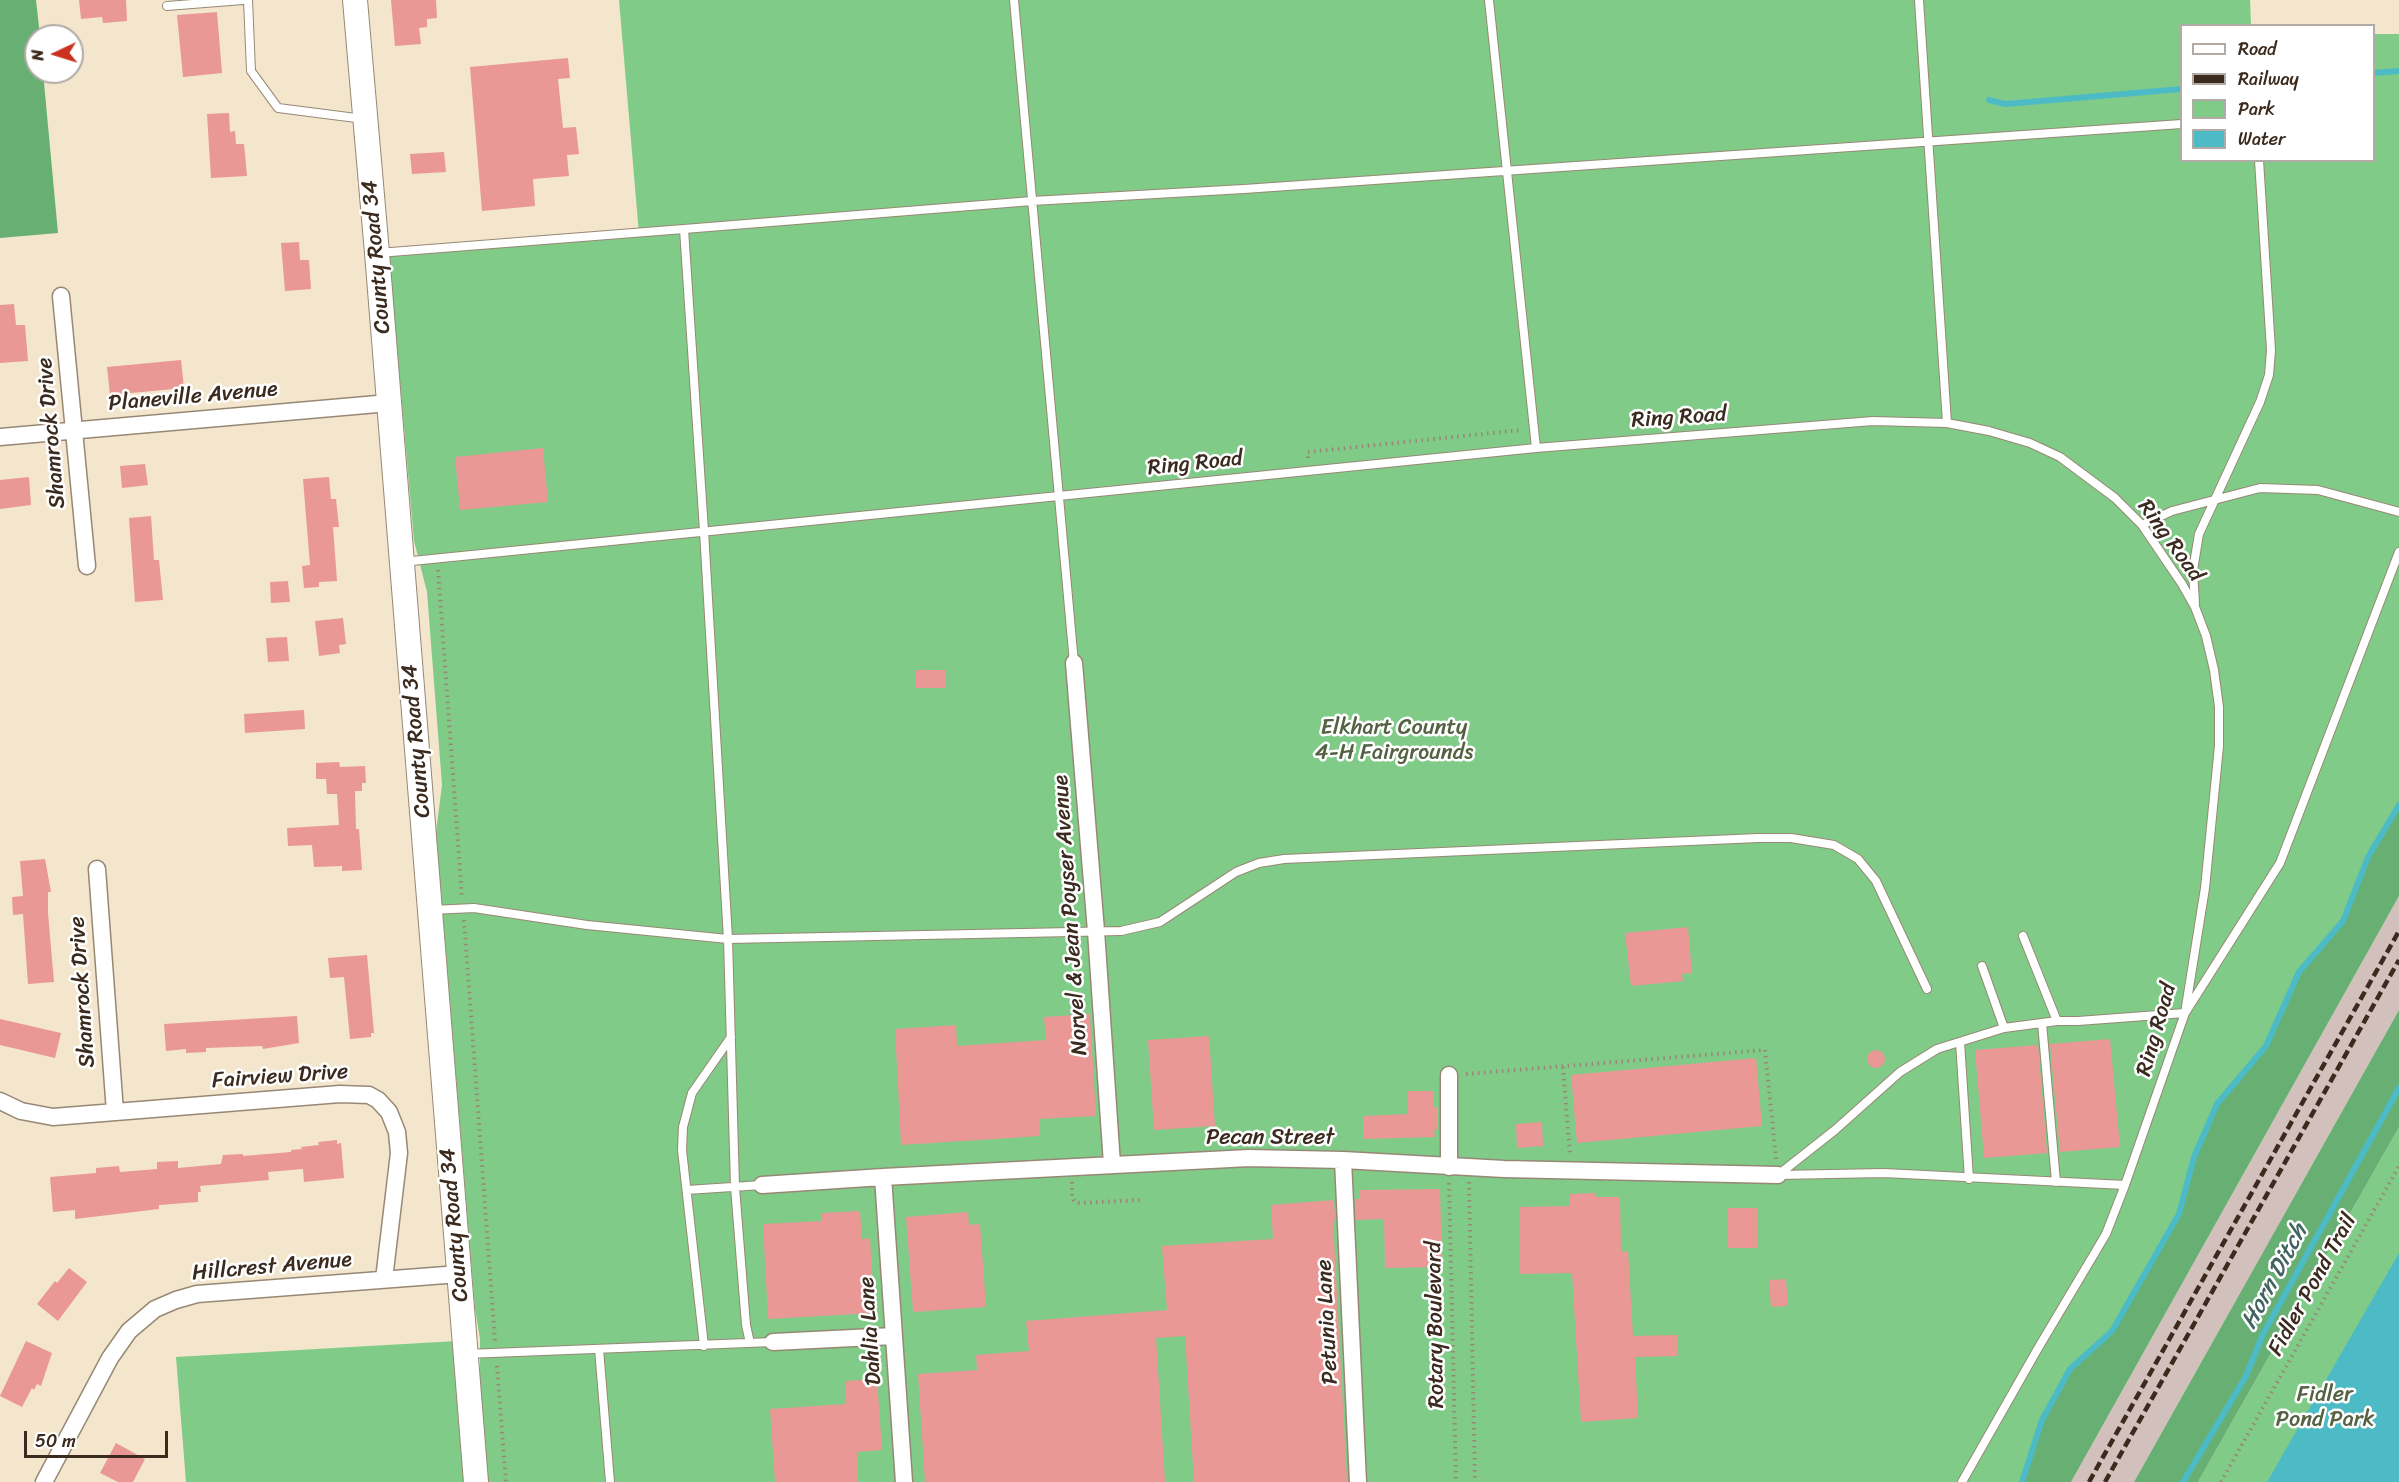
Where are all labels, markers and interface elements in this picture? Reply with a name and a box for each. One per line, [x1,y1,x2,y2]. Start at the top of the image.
north arrow [24,24,84,84]
legend [2180,24,2375,162]
text: Road [2238,33,2277,65]
text: N [23,49,52,62]
text: Railway [2238,63,2299,95]
text: Park [2238,93,2275,125]
text: Water [2238,123,2285,155]
street label: County Road 34 [357,179,397,335]
street label: Shamrock Drive [32,356,72,510]
street label: Planeville Avenue [107,376,279,418]
street label: Ring Road [1631,402,1727,434]
street label: Ring Road [1146,446,1244,482]
street label: Ring Road [2131,495,2209,587]
street label: County Road 34 [397,663,437,819]
park label: Elkhart County 4-H Fairgrounds [1315,715,1473,766]
street label: Norvel & Jean Poyser Avenue [1048,774,1094,1056]
street label: Shamrock Drive [65,915,101,1069]
street label: Ring Road [2131,981,2183,1079]
street label: Fairview Drive [211,1059,349,1095]
street label: Pecan Street [1206,1125,1334,1151]
street label: County Road 34 [435,1147,475,1303]
street label: Fidler Pond Trail [2263,1209,2363,1361]
water label: Horn Ditch [2235,1220,2315,1334]
street label: Rotary Boulevard [1421,1241,1451,1409]
street label: Hillcrest Avenue [191,1247,353,1287]
street label: Petunia Lane [1312,1259,1344,1385]
street label: Dahlia Lane [854,1276,888,1386]
park label: Fidler Pond Park [2276,1382,2374,1434]
scale bar [27,1419,171,1457]
text: 50 m [35,1425,76,1457]

